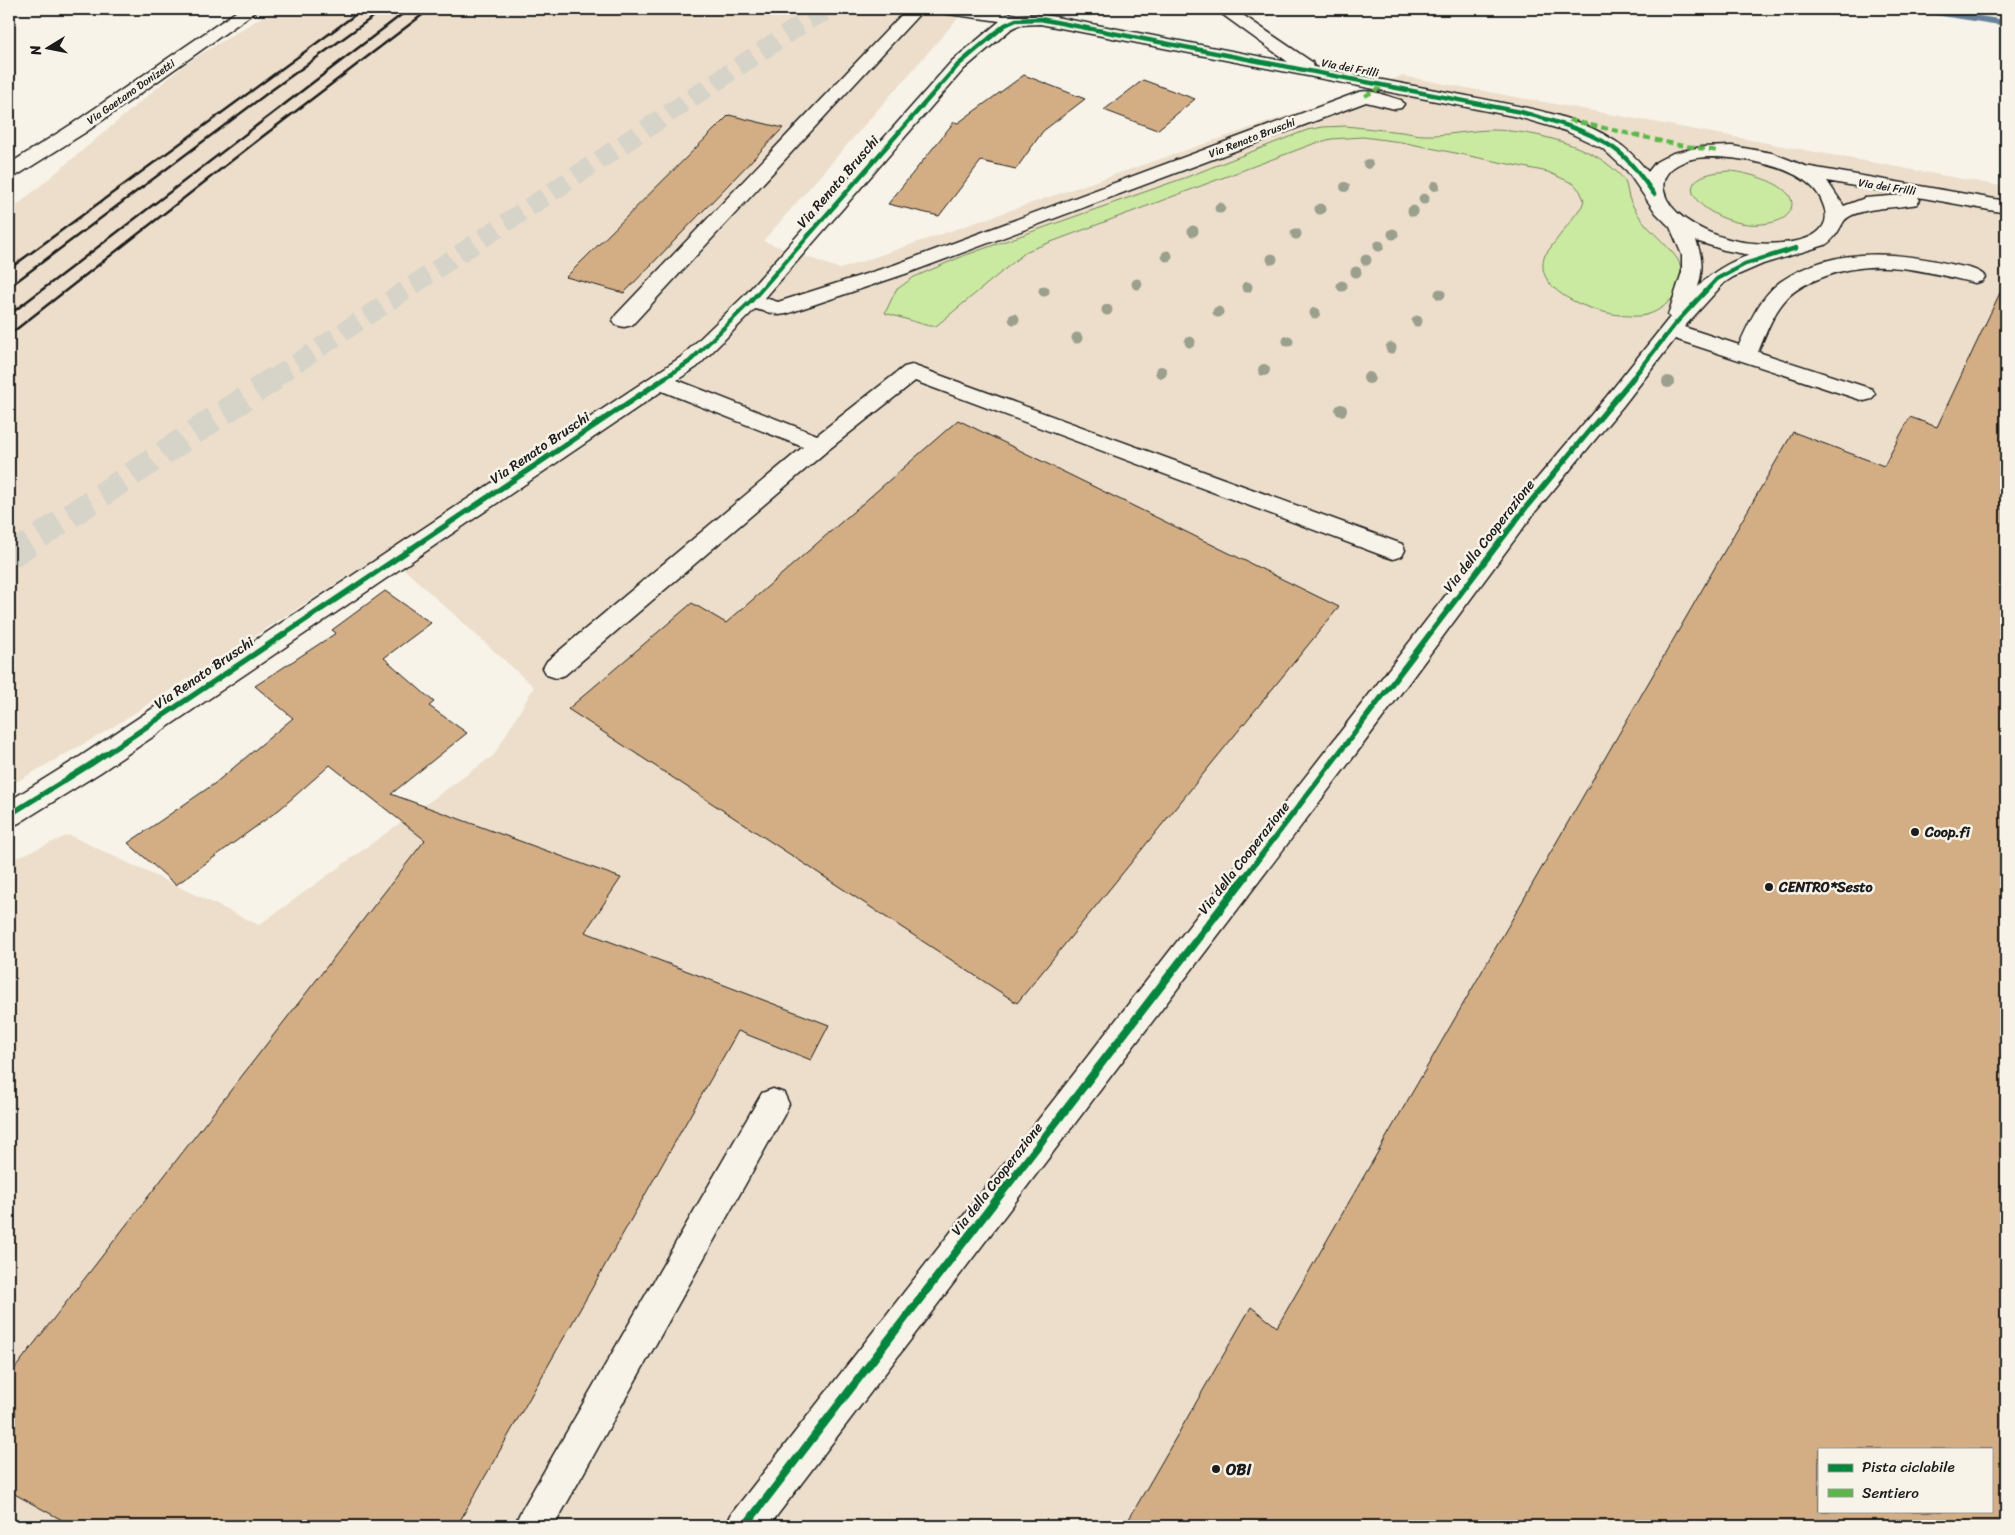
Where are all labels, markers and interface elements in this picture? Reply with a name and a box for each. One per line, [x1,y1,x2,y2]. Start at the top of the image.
north arrow [22,22,72,72]
text: N [22,43,49,58]
street label: Via dei Frilli [1320,53,1381,83]
street label: Via Gaetano Donizetti [83,54,180,130]
street label: Via Renato Bruschi [1206,112,1299,163]
street label: Via Renato Bruschi [790,129,886,234]
street label: Via dei Frilli [1857,173,1918,201]
street label: Via Renato Bruschi [485,405,596,491]
street label: Via della Cooperazione [1437,474,1541,598]
street label: Via Renato Bruschi [149,630,260,716]
street label: Via della Cooperazione [1192,796,1296,920]
place label: Coop.fi [1924,820,1971,845]
marker: Coop.fi [1909,826,1921,838]
place label: CENTRO*Sesto [1778,875,1874,900]
marker: CENTRO*Sesto [1763,881,1775,893]
street label: Via della Cooperazione [945,1117,1049,1241]
legend [1818,1448,1992,1512]
text: Pista ciclabile [1862,1454,1955,1480]
place label: OBI [1225,1455,1252,1484]
marker: OBI [1210,1463,1222,1475]
text: Sentiero [1862,1480,1919,1506]

